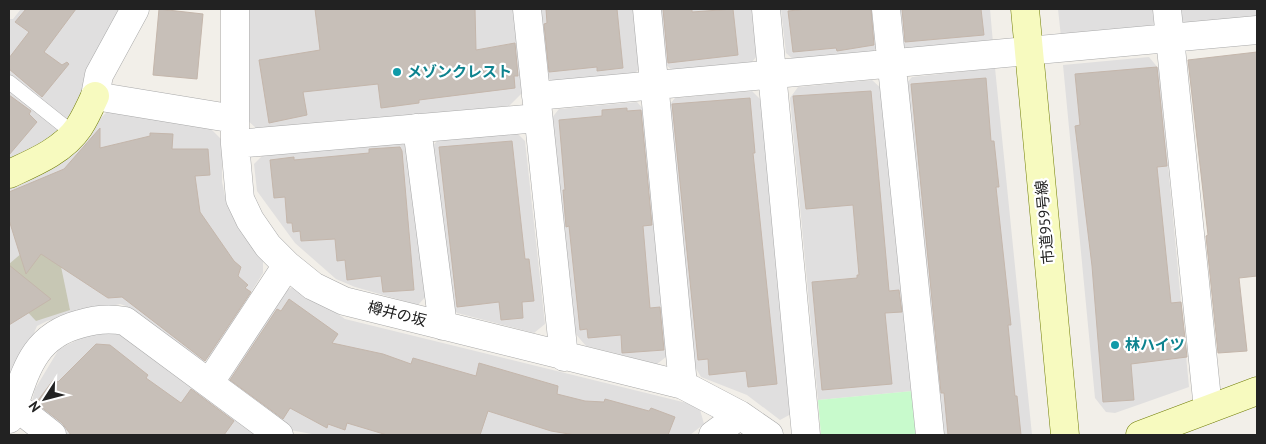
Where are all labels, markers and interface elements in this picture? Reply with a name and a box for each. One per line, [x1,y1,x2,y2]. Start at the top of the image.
place label: メゾンクレスト [407,62,512,81]
marker: メゾンクレスト [391,66,403,78]
street label: 市道959号線 [1031,179,1058,265]
street label: 樽井の坂 [366,297,429,330]
place label: 林ハイツ [1125,335,1185,354]
marker: 林ハイツ [1109,339,1121,351]
north arrow [20,374,70,424]
text: N [24,398,44,416]

